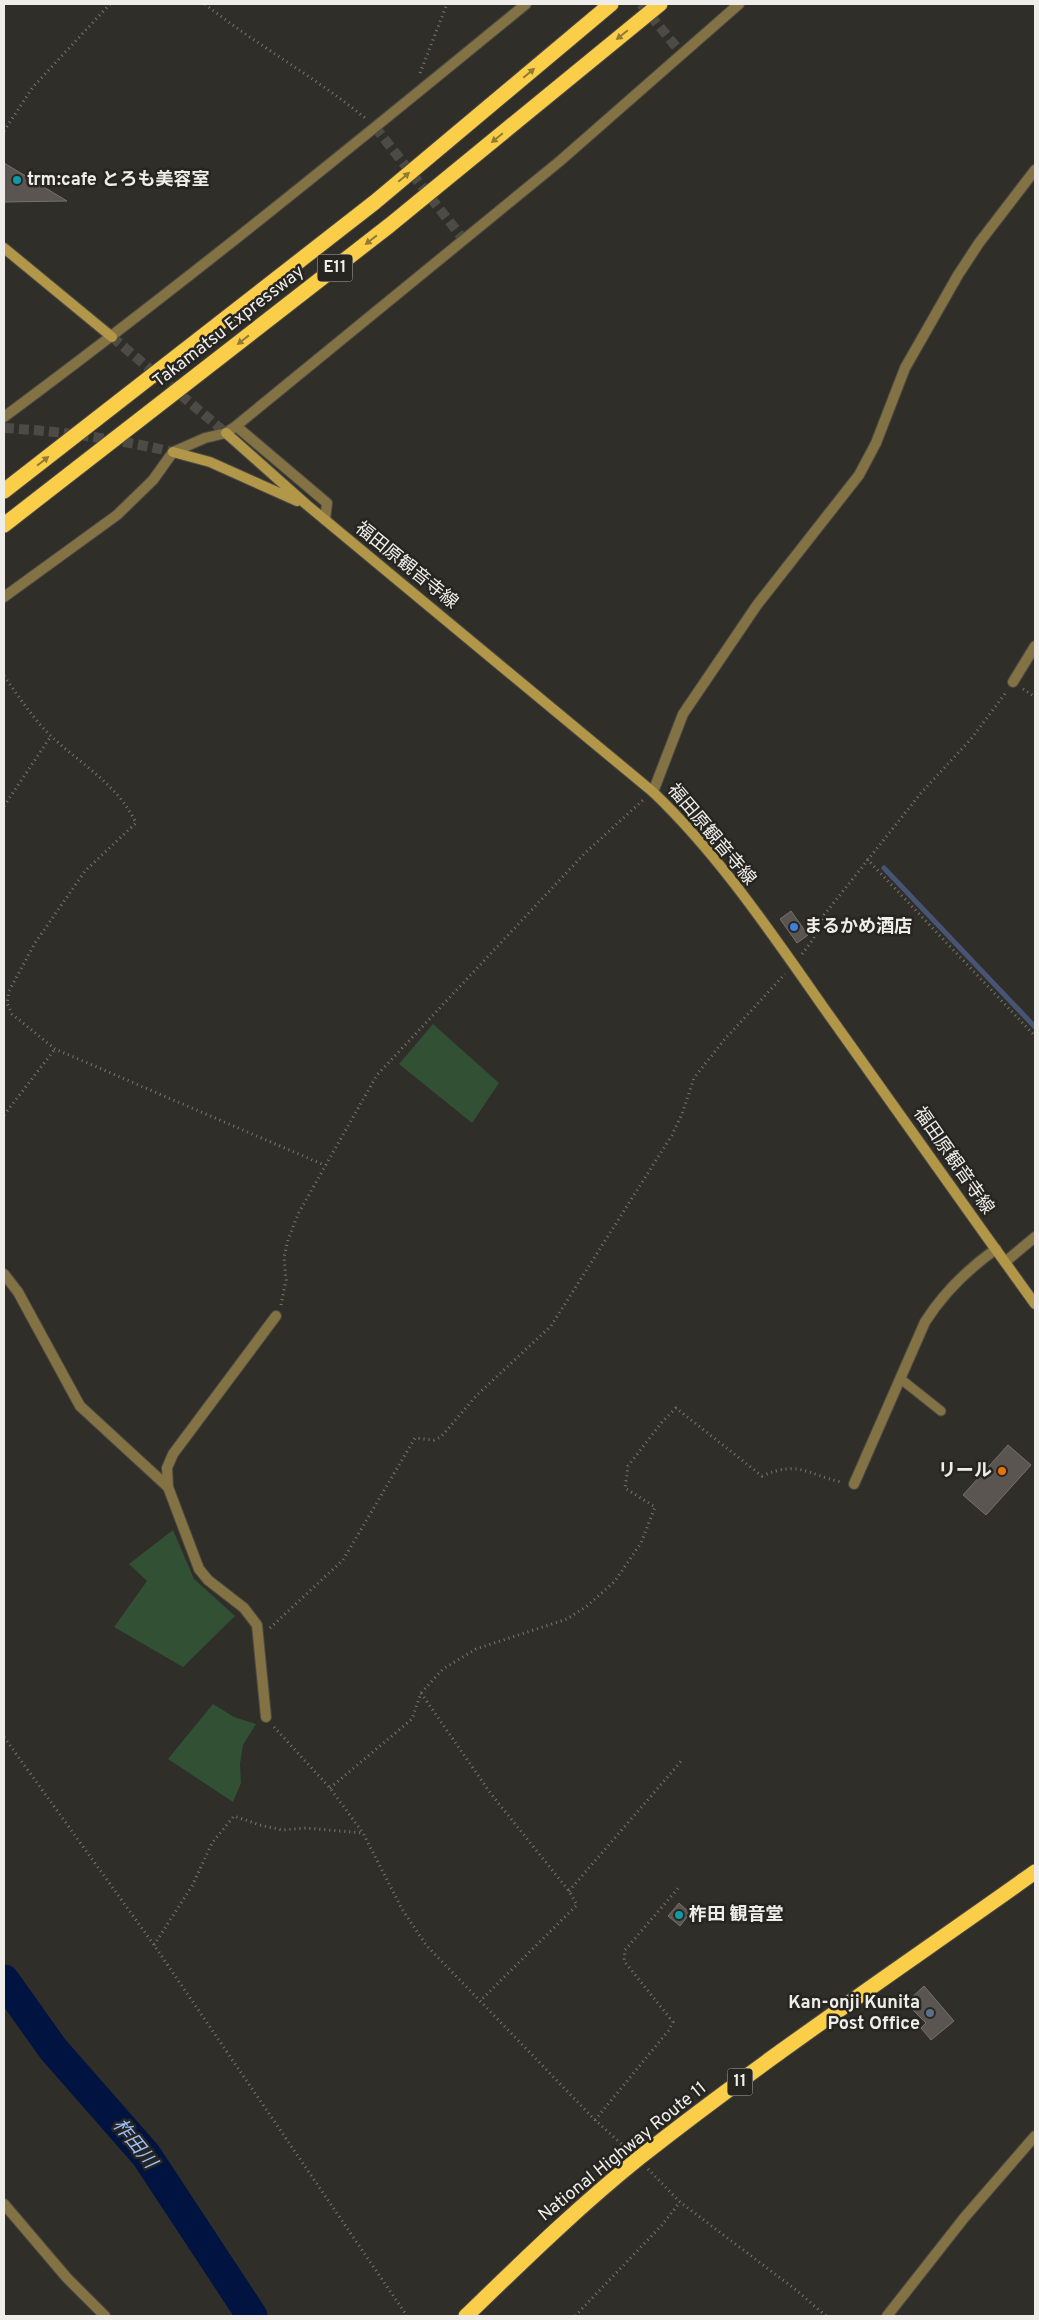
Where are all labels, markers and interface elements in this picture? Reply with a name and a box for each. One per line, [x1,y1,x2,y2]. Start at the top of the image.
one-way arrow [616,29,629,40]
one-way arrow [522,67,535,78]
one-way arrow [490,132,503,143]
place label: trm:cafe とろも美容室 [27,169,209,192]
one-way arrow [398,172,410,183]
marker: trm:cafe とろも美容室 [11,174,23,186]
one-way arrow [365,235,378,246]
road number: E11 [318,254,352,282]
street label: Takamatsu Expressway [149,261,309,393]
one-way arrow [237,335,250,346]
one-way arrow [36,456,49,467]
street label: 福田原観音寺線 [350,517,462,615]
street label: 福田原観音寺線 [662,779,760,891]
place label: まるかめ酒店 [804,916,912,939]
marker: まるかめ酒店 [788,921,800,933]
street label: 福田原観音寺線 [907,1103,999,1219]
place label: リール [938,1460,992,1483]
marker: リール [996,1465,1008,1477]
place label: 柞田 観音堂 [689,1904,784,1927]
marker: 柞田 観音堂 [673,1909,685,1921]
place label: Kan-onji Kunita Post Office [788,1992,920,2036]
marker: Kan-onji Kunita Post Office [924,2007,936,2019]
road number: 11 [728,2068,752,2096]
street label: National Highway Route 11 [534,2077,712,2227]
water label: 柞田川 [107,2114,163,2175]

